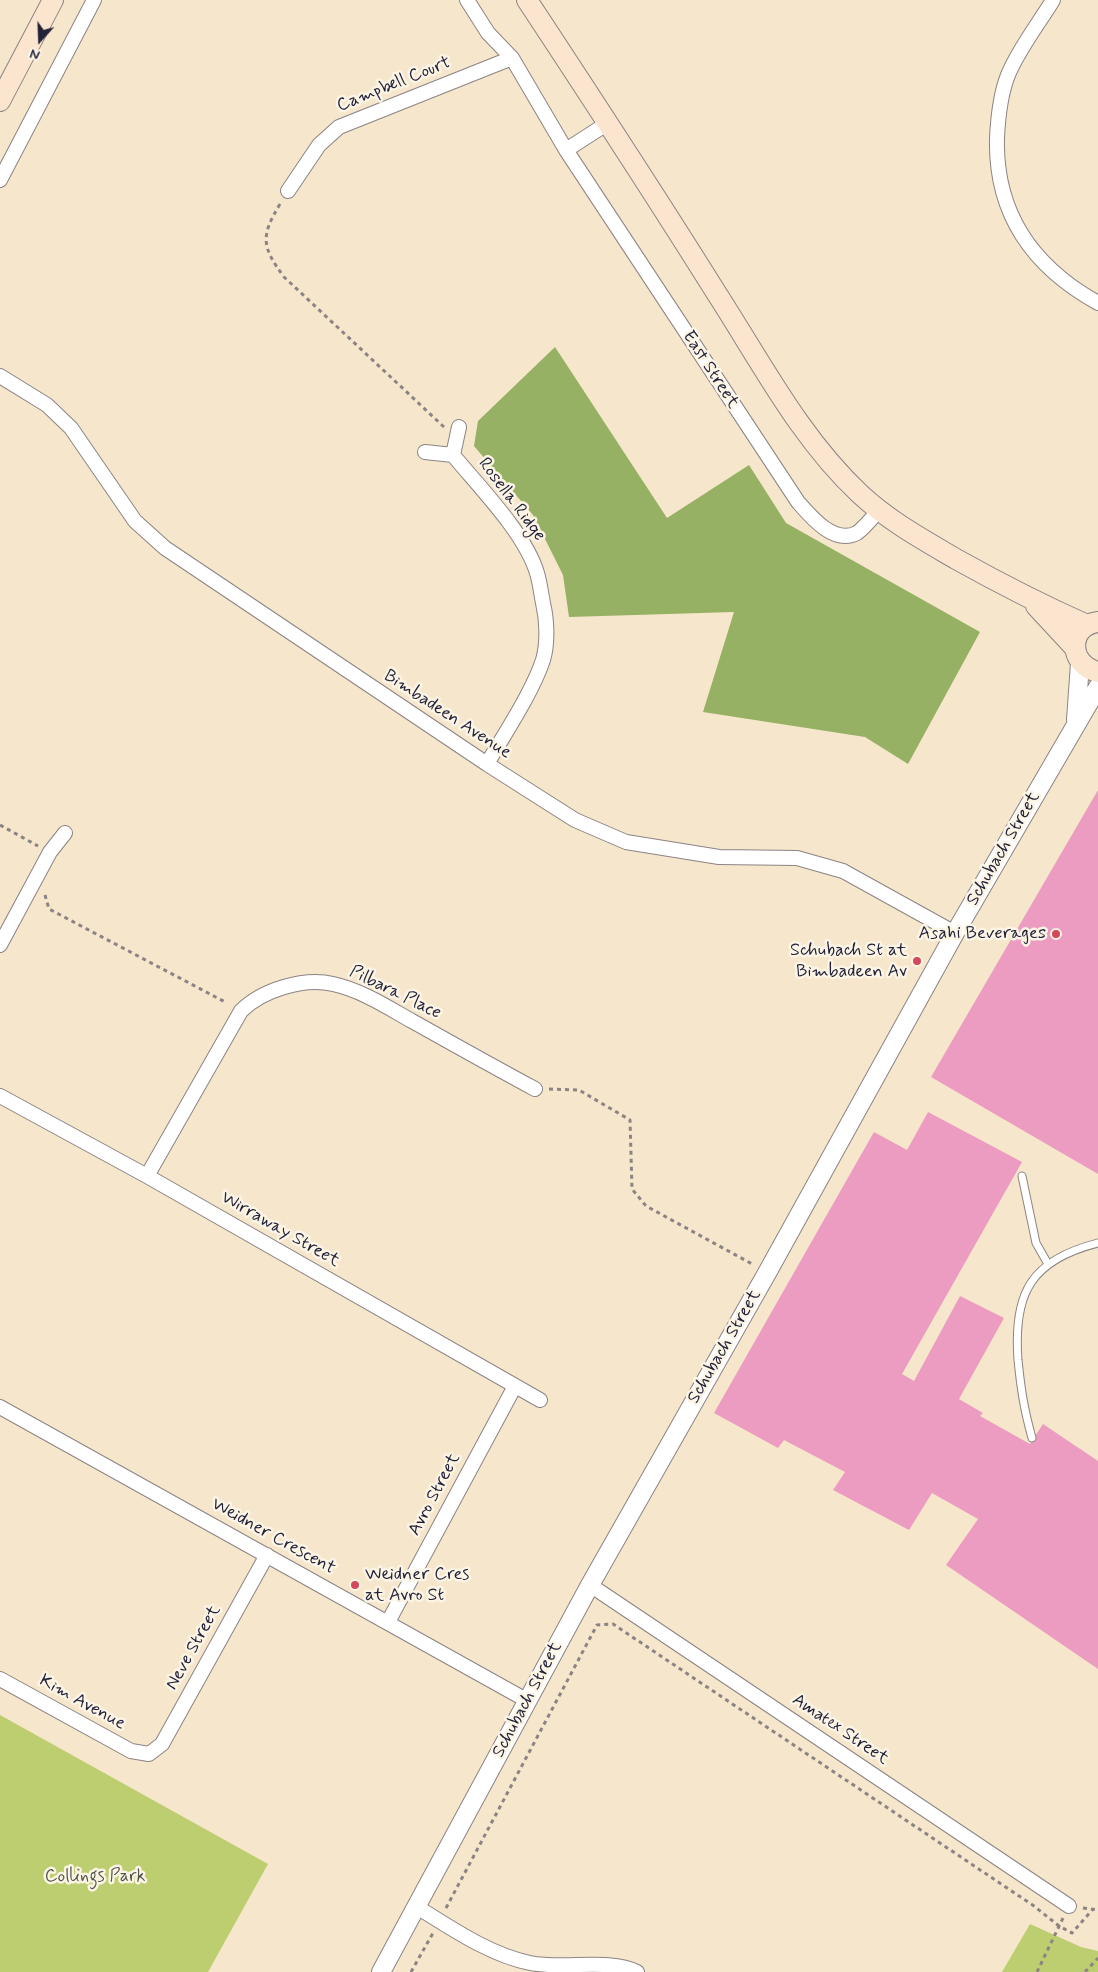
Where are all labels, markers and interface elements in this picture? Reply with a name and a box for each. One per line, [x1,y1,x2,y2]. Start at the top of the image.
north arrow [15,15,65,65]
text: N [27,44,42,64]
street label: Campbell Court [334,52,454,118]
street label: East Street [677,327,743,413]
street label: Rosella Ridge [473,454,549,546]
street label: Bimbadeen Avenue [379,666,515,764]
street label: Schubach Street [963,788,1045,910]
place label: Asahi Beverages [919,923,1046,945]
marker: Asahi Beverages [1050,928,1062,940]
place label: Schubach St at Bimbadeen Av [790,940,907,982]
marker: Schubach St at Bimbadeen Av [911,955,923,967]
street label: Pilbara Place [346,962,444,1024]
street label: Wirraway Street [217,1187,343,1273]
street label: Schubach Street [684,1286,766,1408]
street label: Avro Street [404,1450,466,1540]
street label: Weidner Crescent [207,1494,339,1580]
place label: Weidner Cres at Avro St [365,1564,469,1606]
marker: Weidner Cres at Avro St [349,1579,361,1591]
street label: Neve Street [162,1602,226,1694]
street label: Schubach Street [488,1639,568,1761]
street label: Kim Avenue [35,1670,129,1736]
street label: Amatex Street [788,1690,892,1770]
park label: Collings Park [45,1866,145,1888]

